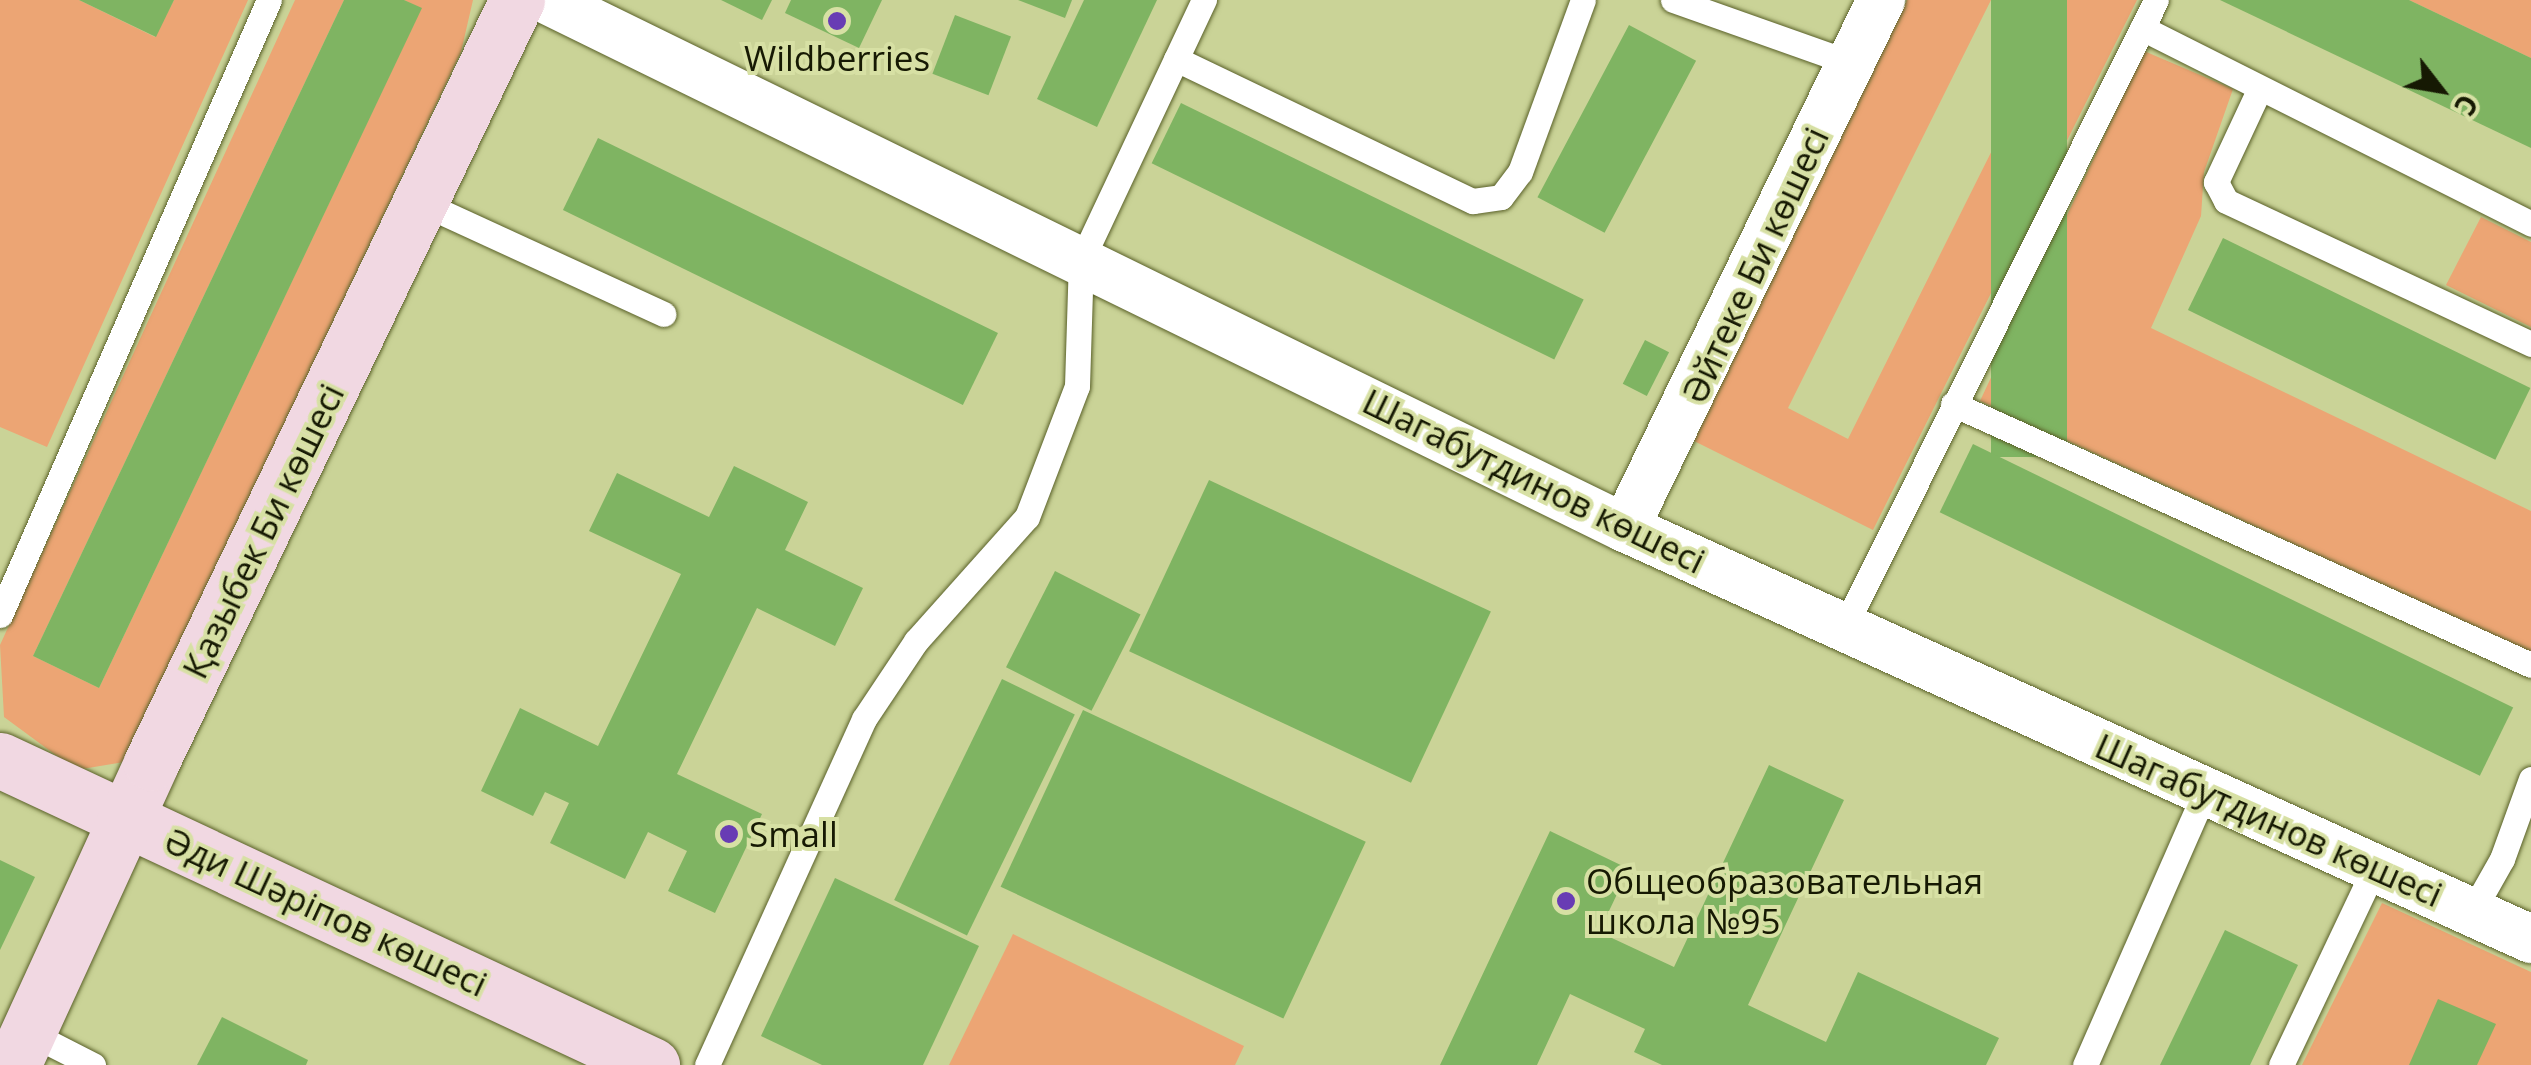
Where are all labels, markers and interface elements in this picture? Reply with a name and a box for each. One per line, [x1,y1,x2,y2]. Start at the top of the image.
marker: Wildberries [826,10,848,32]
place label: Wildberries [744,37,930,79]
north arrow [2391,40,2491,140]
text: С [2446,88,2488,123]
street label: Әйтеке Би көшесі [1673,121,1837,409]
street label: Қазыбек Би көшесі [173,377,353,685]
street label: Шагабутдинов көшесі [1356,380,1712,582]
street label: Шагабутдинов көшесі [2089,725,2449,915]
place label: Small [749,813,838,855]
street label: Әди Шәріпов көшесі [158,819,494,1005]
marker: Small [718,823,740,845]
place label: Общеобразовательная школа №95 [1586,860,1983,942]
marker: Общеобразовательная школа №95 [1555,890,1577,912]

